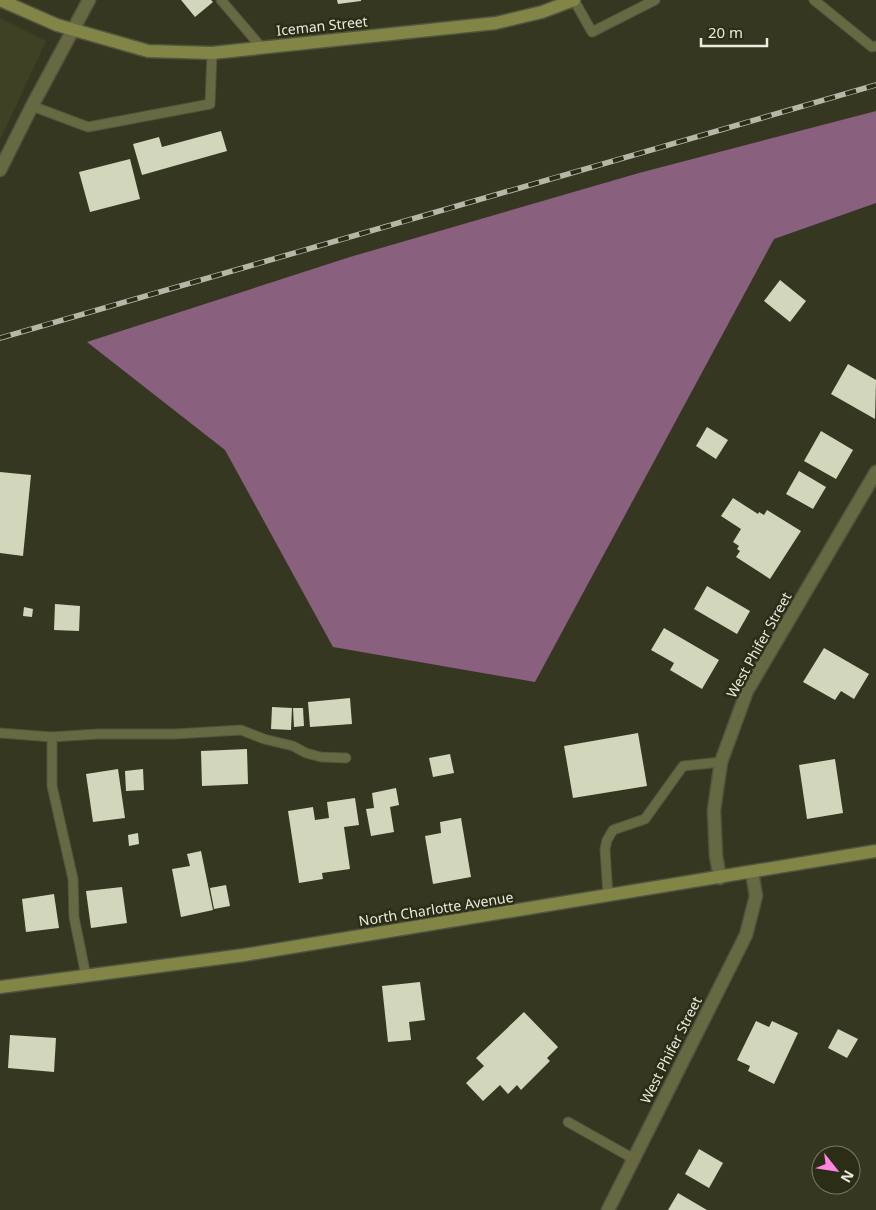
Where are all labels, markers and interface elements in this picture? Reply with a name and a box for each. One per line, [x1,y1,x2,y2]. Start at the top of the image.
street label: Iceman Street [275,11,369,40]
scale bar [701,15,767,47]
text: 20 m [708,22,743,42]
street label: West Phifer Street [722,589,795,701]
street label: North Charlotte Avenue [357,887,515,930]
street label: West Phifer Street [635,993,706,1107]
north arrow [811,1145,861,1195]
text: N [837,1167,859,1186]

